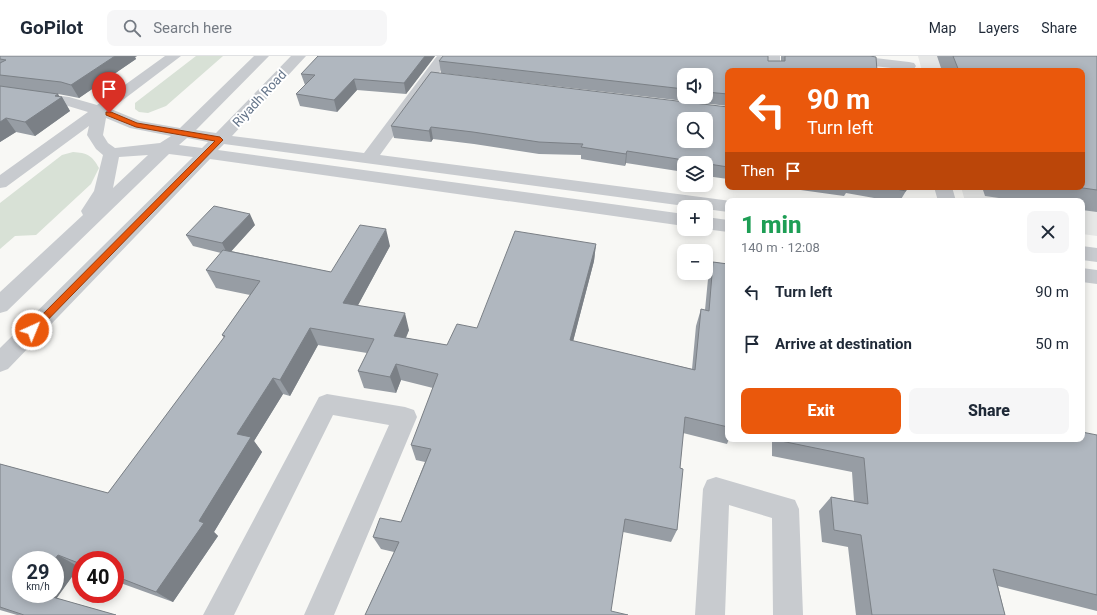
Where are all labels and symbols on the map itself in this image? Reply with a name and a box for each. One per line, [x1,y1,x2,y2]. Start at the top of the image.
street label: Riyadh Road [229,67,289,130]
pin [92,72,126,113]
position arrow [11,309,53,351]
speed limit sign: 40 [72,551,124,603]

